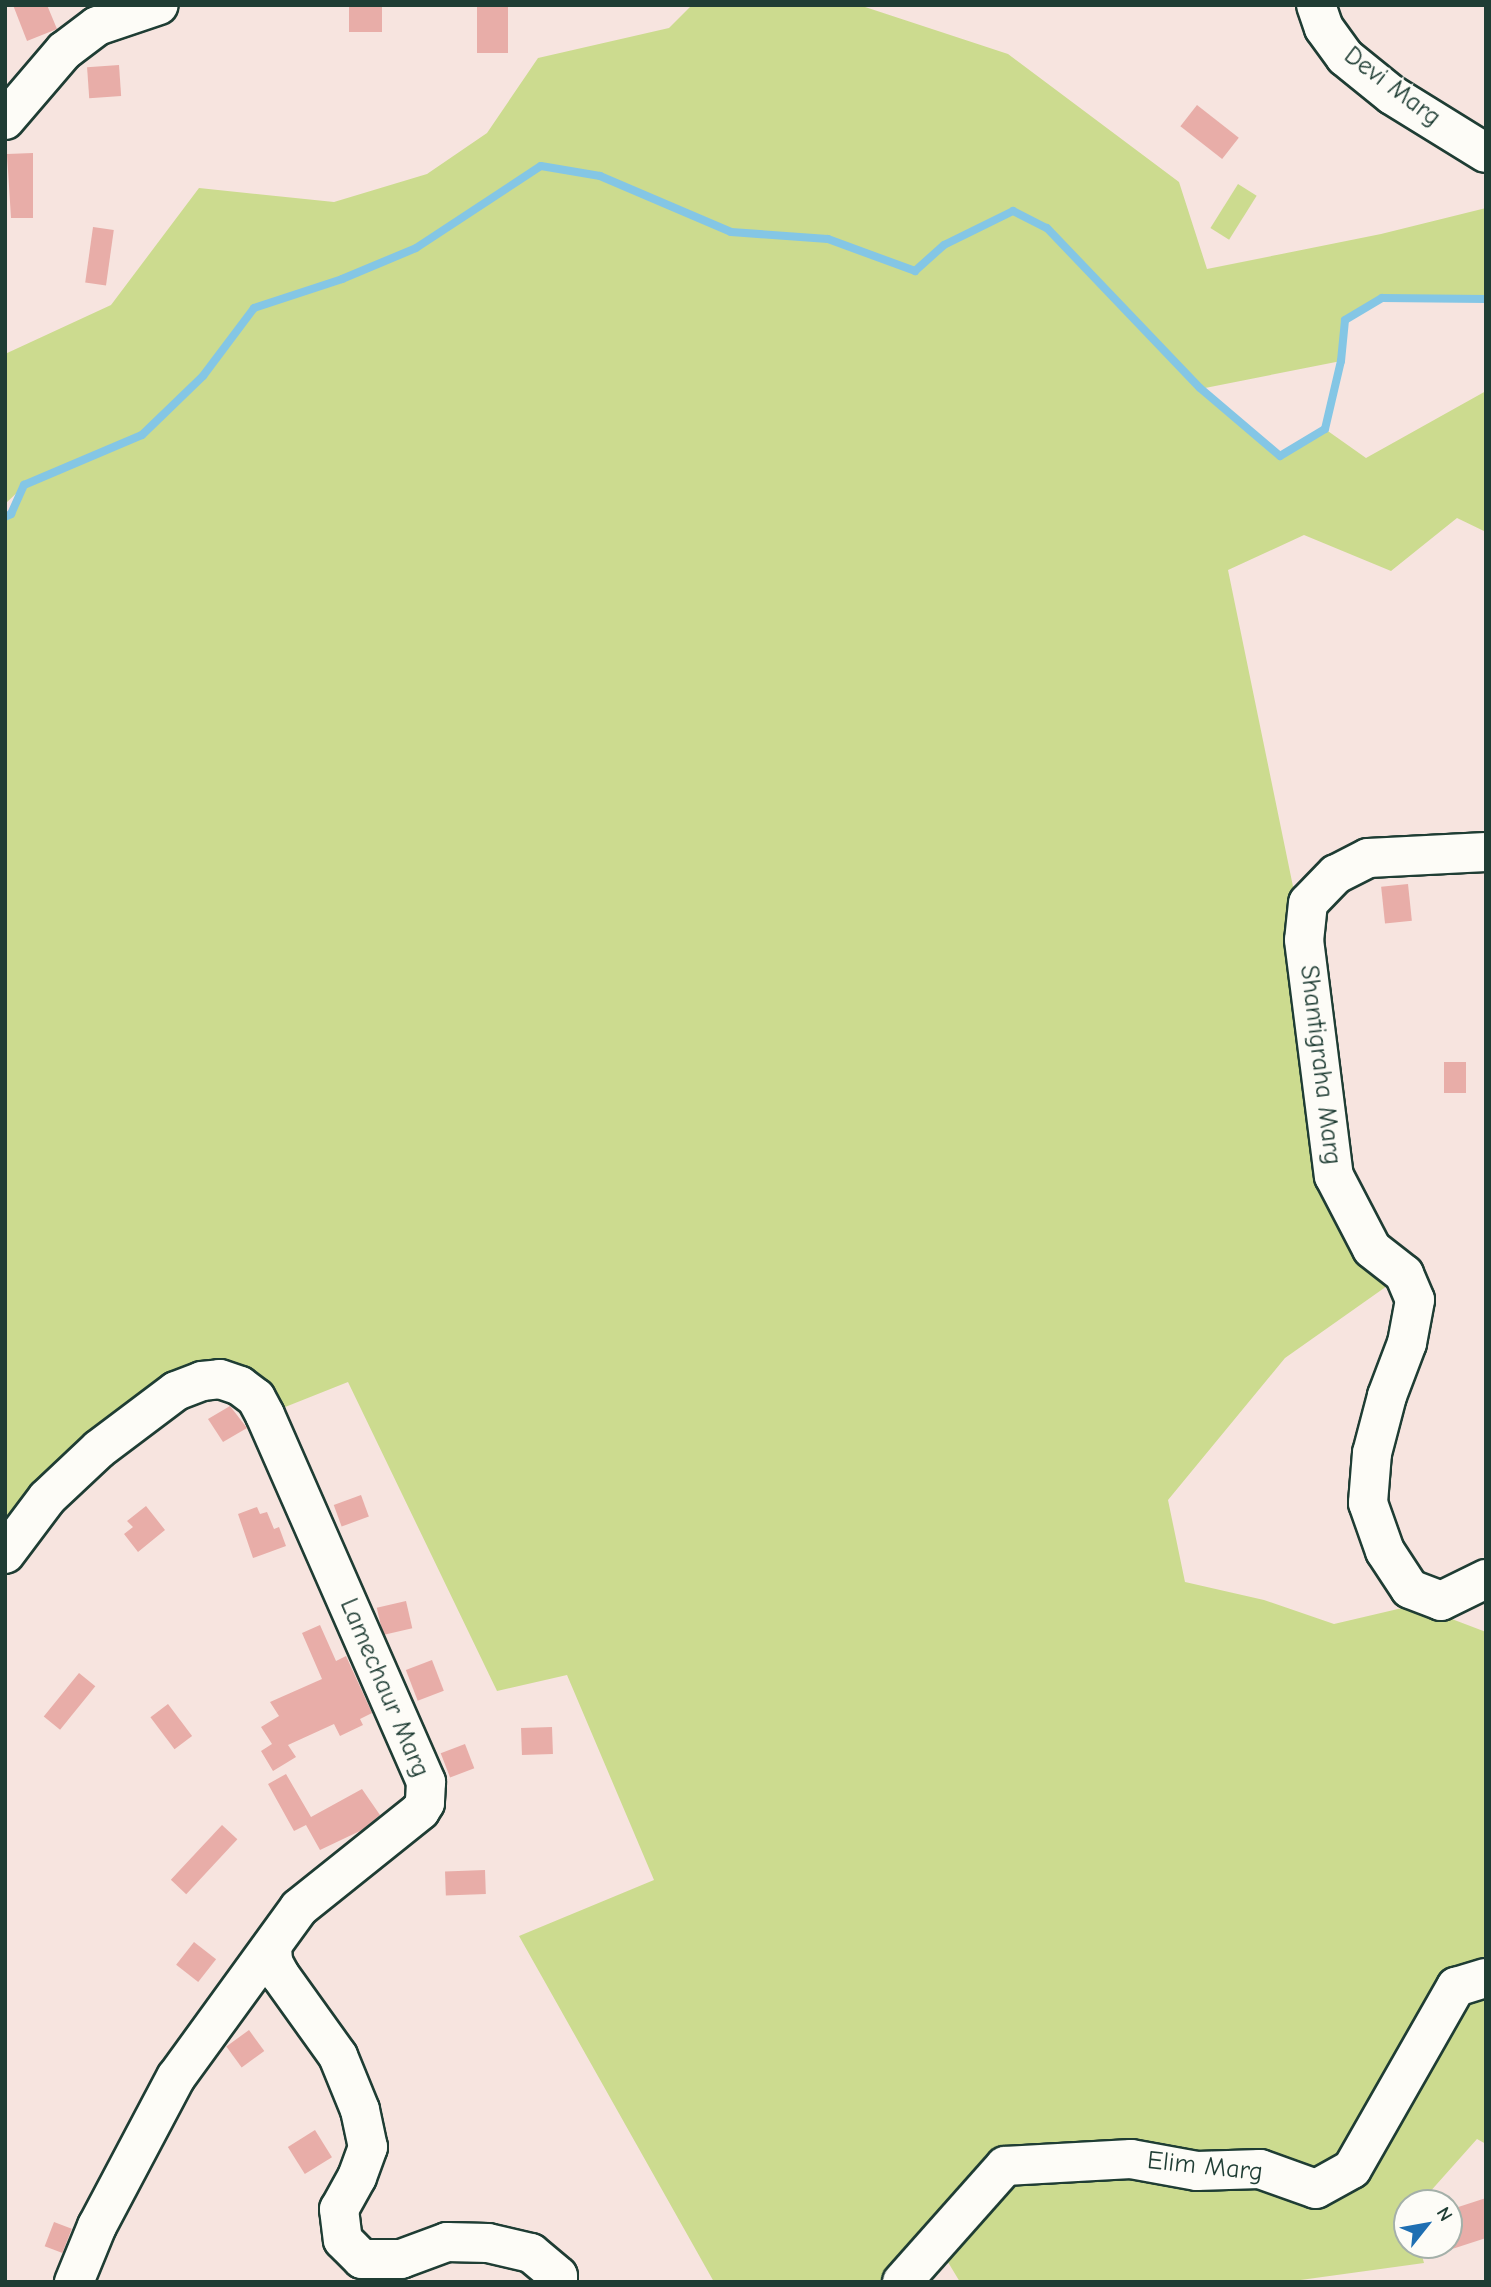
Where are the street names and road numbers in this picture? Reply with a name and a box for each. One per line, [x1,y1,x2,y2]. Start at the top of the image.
street label: Devi Marg [1337,40,1447,134]
street label: Shantigraha Marg [1292,963,1348,1167]
street label: Lamechaur Marg [332,1594,436,1782]
street label: Elim Marg [1146,2145,1264,2189]

